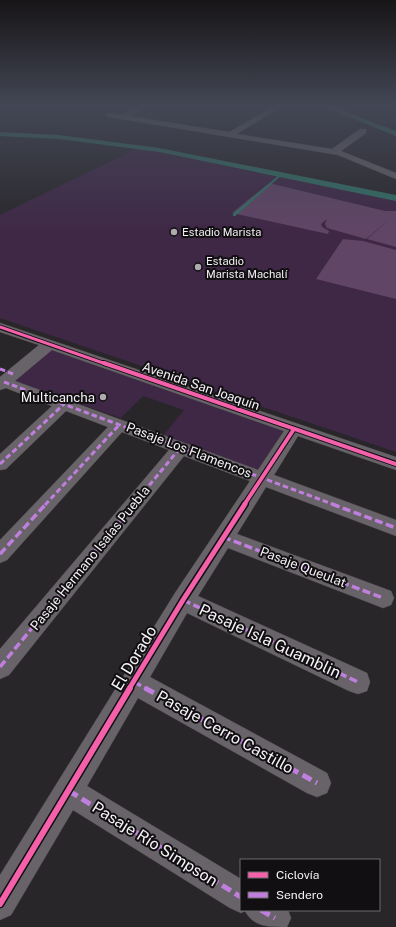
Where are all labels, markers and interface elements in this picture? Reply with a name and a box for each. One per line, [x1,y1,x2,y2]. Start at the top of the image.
place label: Estadio Marista [182,226,261,238]
marker: Estadio Marista [169,227,179,237]
place label: Estadio Marista Machalí [206,255,288,280]
marker: Estadio Marista Machalí [193,262,203,272]
street label: Avenida San Joaquín [140,359,262,413]
place label: Multicancha [21,390,95,405]
marker: Multicancha [98,392,108,402]
street label: Pasaje Los Flamencos [124,419,254,481]
street label: Pasaje Hermano Isaías Puebla [27,483,153,633]
street label: Pasaje Queulat [258,544,348,590]
street label: Pasaje Isla Guamblin [196,600,344,682]
street label: El Dorado [107,622,161,694]
street label: Pasaje Cerro Castillo [153,686,297,778]
street label: Pasaje Río Simpson [89,798,221,890]
legend [240,859,380,911]
text: Ciclovía [276,868,319,882]
text: Sendero [276,888,323,902]

